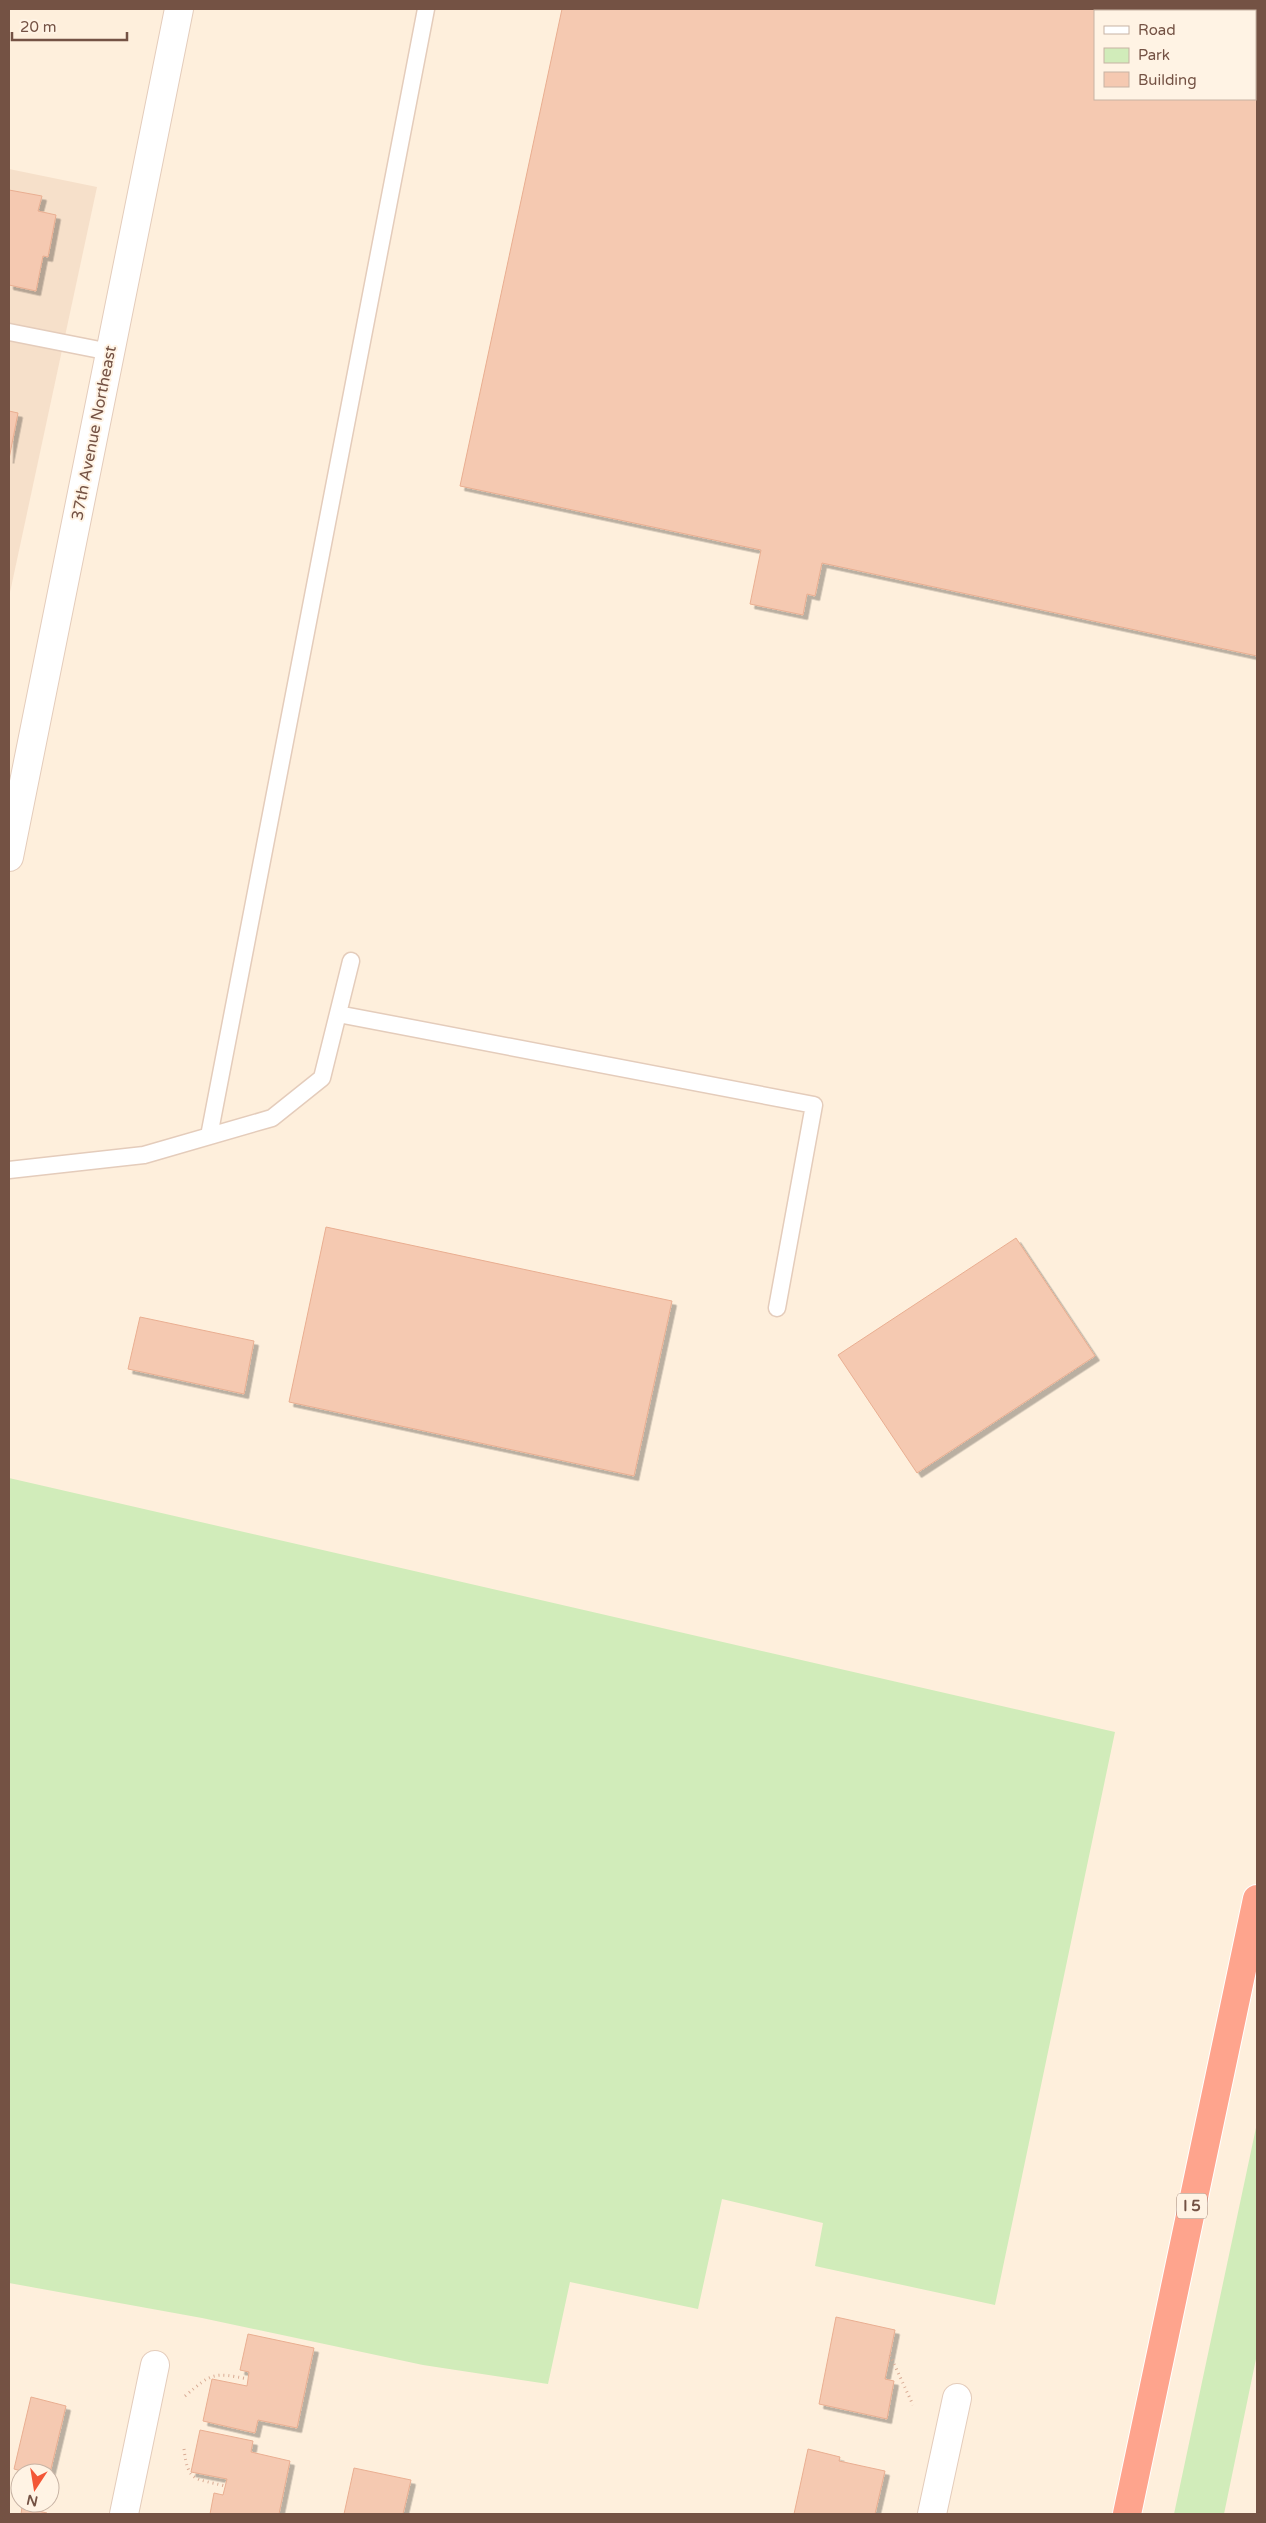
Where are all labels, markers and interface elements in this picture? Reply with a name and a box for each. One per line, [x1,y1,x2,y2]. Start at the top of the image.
scale bar [12,10,128,42]
legend [1094,10,1256,100]
text: 20 m [20,18,57,36]
text: Road [1138,21,1176,39]
text: Park [1138,46,1170,64]
text: Building [1138,71,1197,89]
street label: 37th Avenue Northeast [67,344,121,522]
road number: I 5 [1177,2194,1207,2218]
north arrow [10,2463,60,2513]
text: N [25,2491,40,2510]

